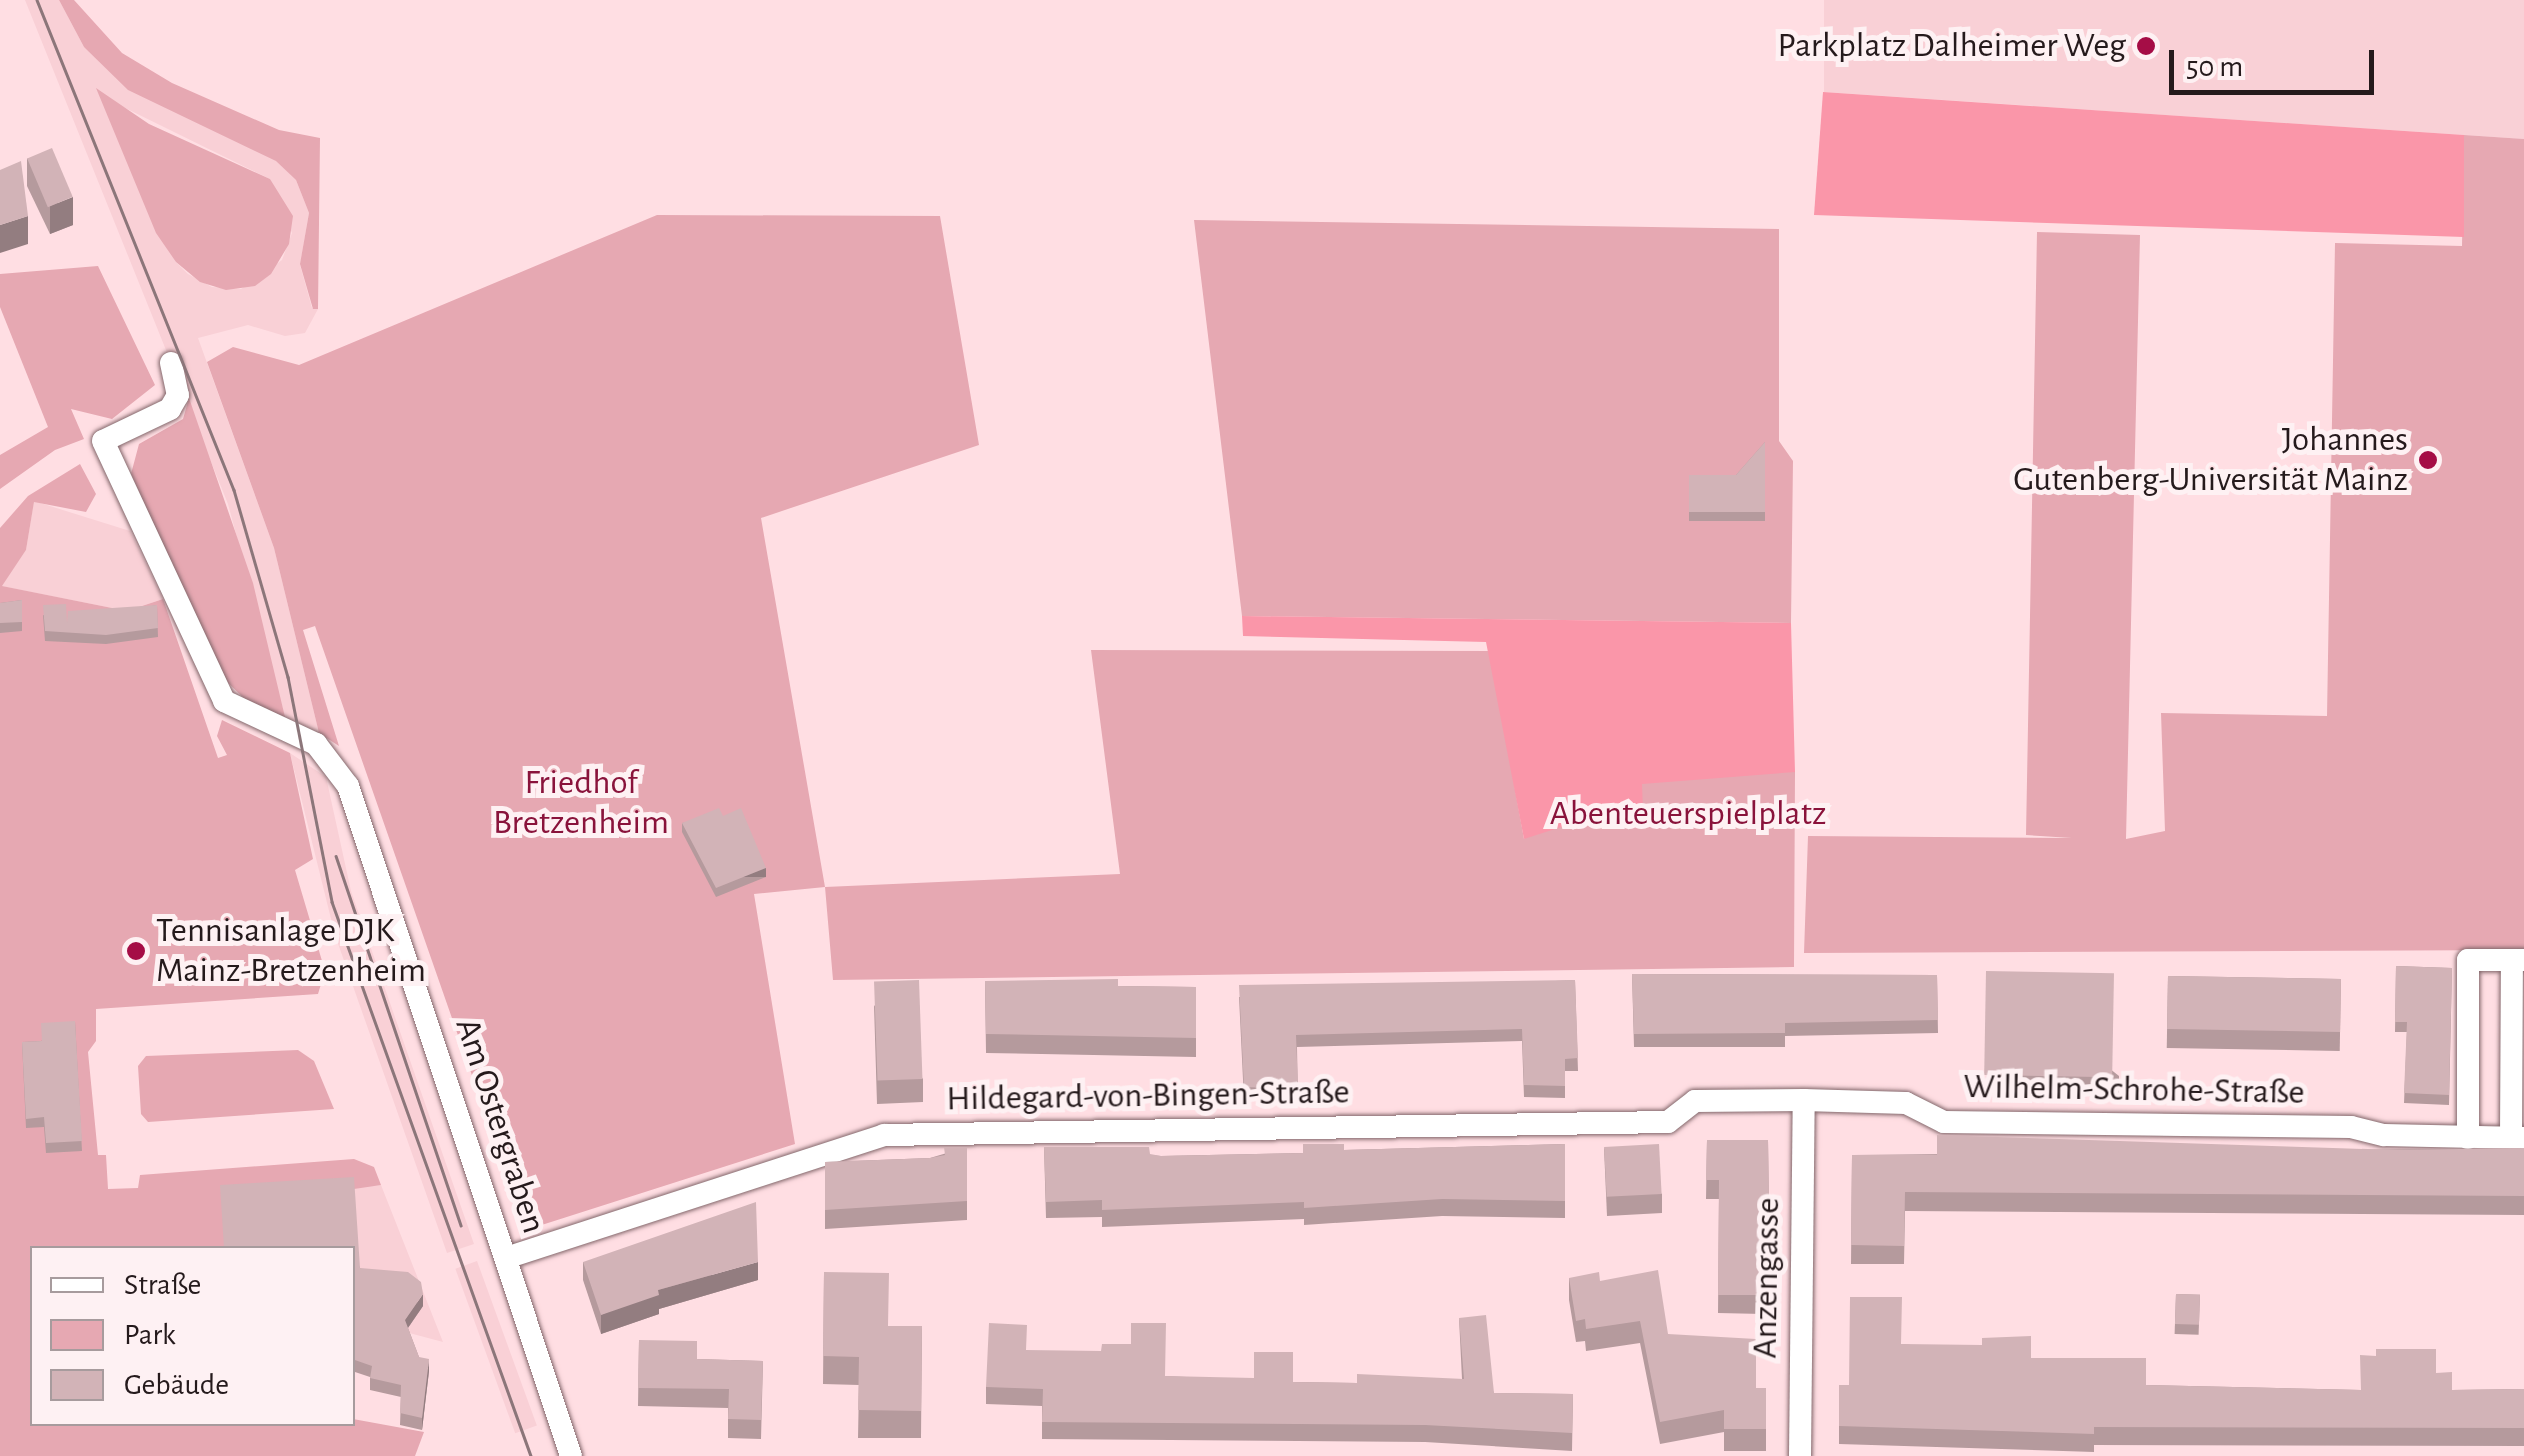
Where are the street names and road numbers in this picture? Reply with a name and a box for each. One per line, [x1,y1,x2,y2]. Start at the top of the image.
street label: Am Ostergraben [446,1013,554,1239]
street label: Wilhelm-Schrohe-Straße [1963,1066,2305,1114]
street label: Hildegard-von-Bingen-Straße [946,1071,1350,1121]
street label: Anzengasse [1745,1197,1789,1359]

